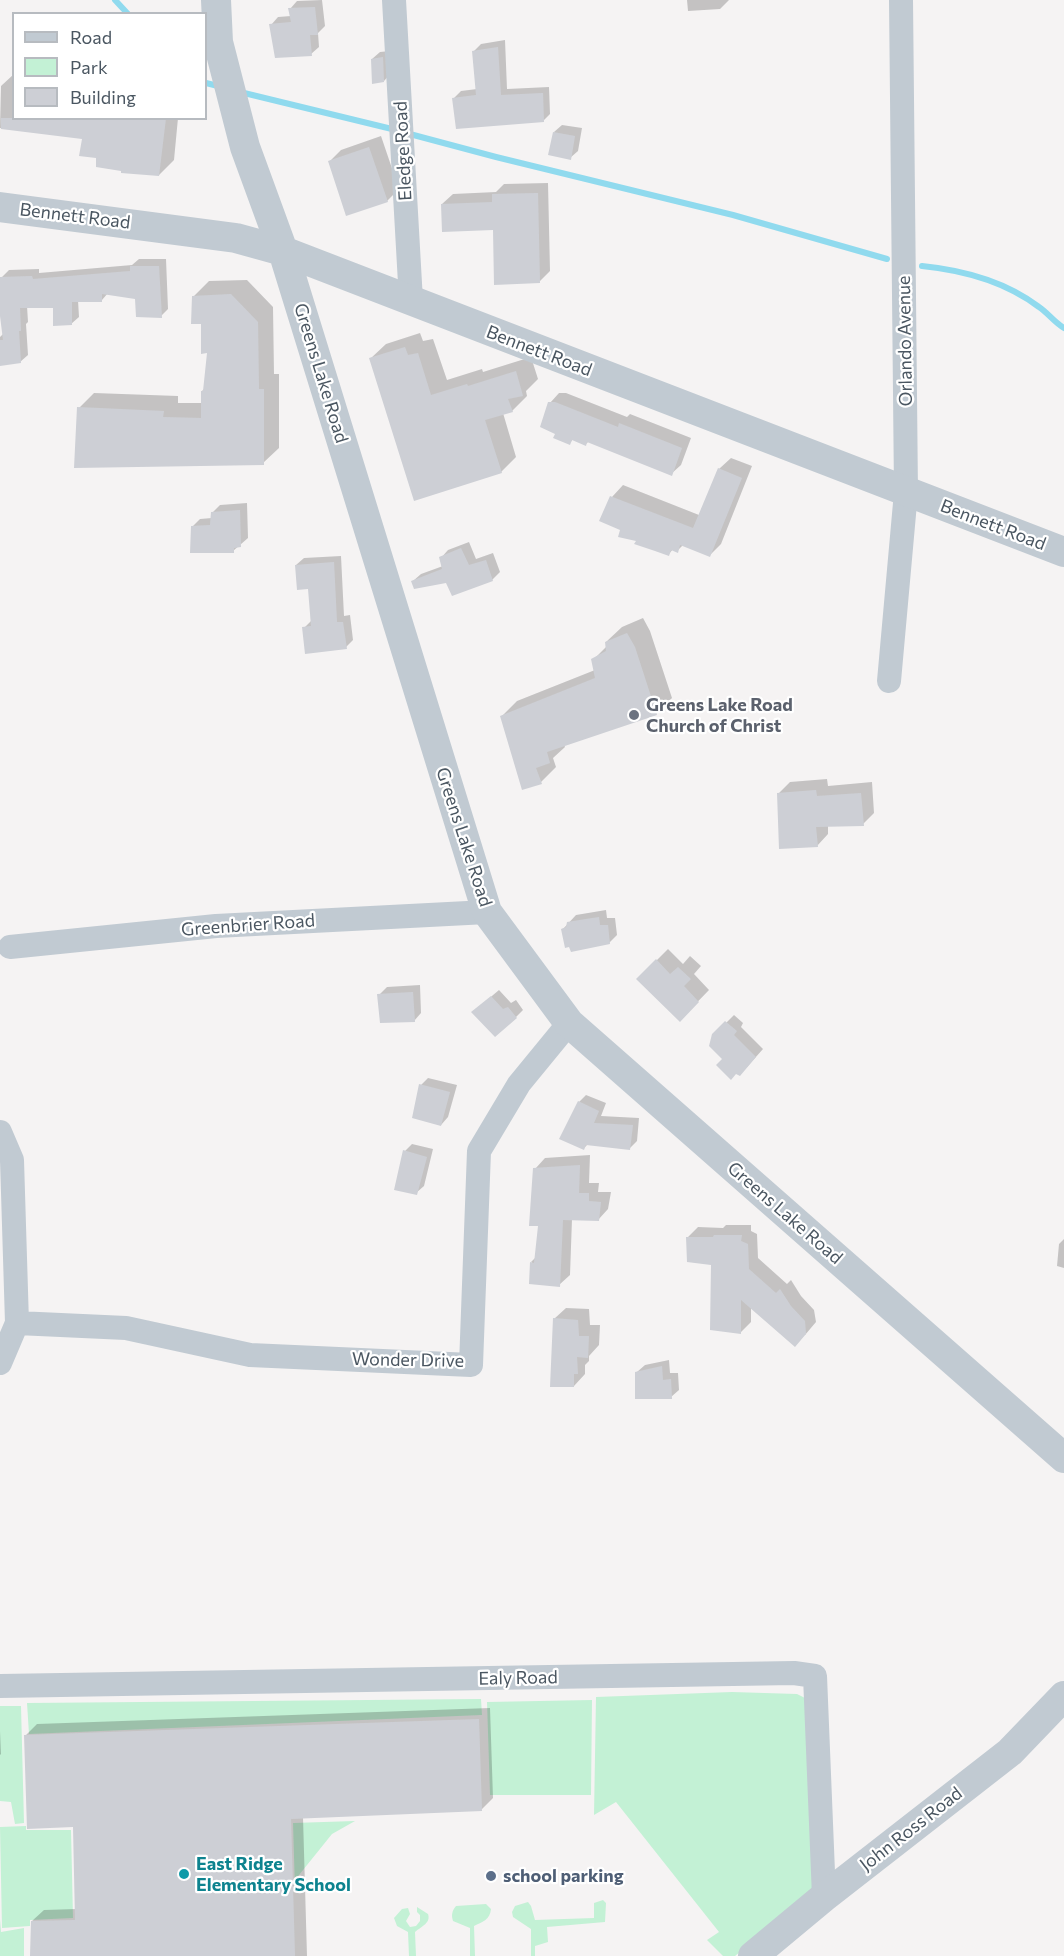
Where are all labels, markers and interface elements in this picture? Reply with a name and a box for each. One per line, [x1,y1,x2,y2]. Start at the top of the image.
legend [12,12,207,120]
text: Road [70,26,112,48]
text: Park [70,56,108,78]
text: Building [70,86,136,108]
street label: Eledge Road [390,101,416,201]
street label: Bennett Road [18,198,132,234]
street label: Orlando Avenue [893,275,917,407]
street label: Greens Lake Road [289,300,353,446]
street label: Bennett Road [483,321,595,381]
street label: Bennett Road [937,495,1049,555]
place label: Greens Lake Road Church of Christ [646,694,793,736]
marker: Greens Lake Road Church of Christ [627,708,641,722]
street label: Greens Lake Road [431,765,497,909]
street label: Greenbrier Road [180,910,316,940]
street label: Greens Lake Road [723,1157,847,1269]
street label: Wonder Drive [352,1348,464,1372]
street label: Ealy Road [478,1667,558,1689]
street label: John Ross Road [856,1782,966,1876]
place label: East Ridge Elementary School [196,1853,351,1896]
place label: school parking [503,1865,624,1887]
marker: East Ridge Elementary School [177,1867,191,1881]
marker: school parking [484,1869,498,1883]

